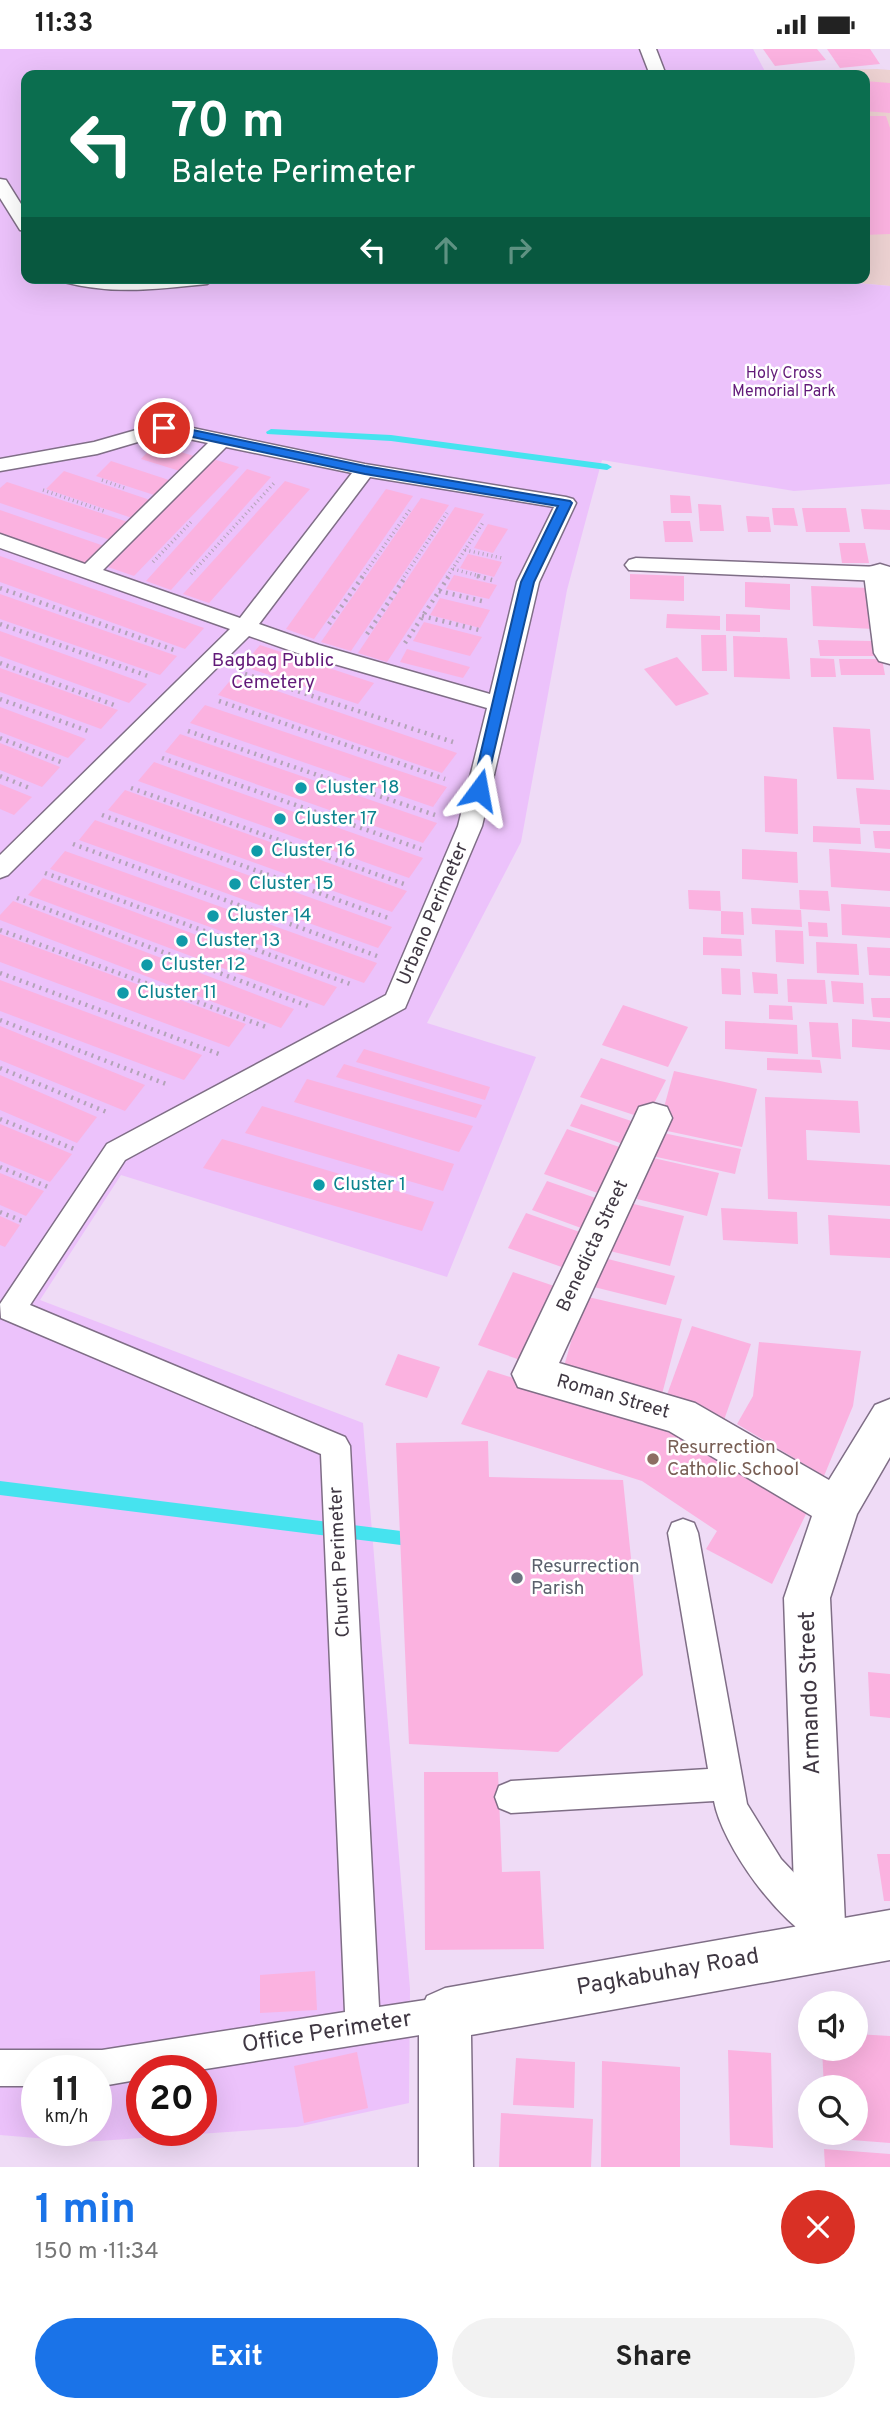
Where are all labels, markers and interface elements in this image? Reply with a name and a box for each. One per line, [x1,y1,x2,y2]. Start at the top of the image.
text: 11:33 [35,8,93,41]
text: 70 m [171,93,285,155]
icon: left [56,98,147,189]
text: Balete Perimeter [171,154,415,194]
icon: left [354,231,392,269]
icon: ahead [427,231,465,269]
icon: right [500,231,538,269]
park label: Holy Cross Memorial Park [732,364,836,402]
pin [134,398,194,458]
icon: arrive [145,409,183,447]
park label: Bagbag Public Cemetery [212,649,334,695]
position arrow [442,753,516,827]
place label: Cluster 18 [315,776,400,800]
marker: Cluster 18 [293,780,309,796]
place label: Cluster 17 [294,807,377,831]
marker: Cluster 17 [272,811,288,827]
street label: Urbano Perimeter [392,838,474,989]
place label: Cluster 16 [271,839,355,863]
marker: Cluster 16 [249,843,265,859]
place label: Cluster 15 [249,872,334,896]
marker: Cluster 15 [227,876,243,892]
place label: Cluster 14 [227,904,311,928]
marker: Cluster 14 [205,908,221,924]
place label: Cluster 13 [196,929,280,953]
marker: Cluster 13 [174,933,190,949]
place label: Cluster 12 [161,953,246,977]
marker: Cluster 12 [139,957,155,973]
place label: Cluster 11 [137,981,217,1005]
marker: Cluster 11 [115,985,131,1001]
place label: Cluster 1 [333,1173,406,1197]
street label: Benedicta Street [552,1176,634,1316]
marker: Cluster 1 [311,1177,327,1193]
street label: Roman Street [554,1369,672,1425]
place label: Resurrection Catholic School [667,1436,799,1482]
marker: Resurrection Catholic School [645,1451,661,1467]
street label: Church Perimeter [324,1485,356,1638]
place label: Resurrection Parish [531,1555,640,1601]
marker: Resurrection Parish [509,1570,525,1586]
street label: Armando Street [794,1610,828,1776]
street label: Pagkabuhay Road [574,1943,762,2003]
map controls [798,1991,868,2145]
button: sound [798,1991,868,2061]
street label: Office Perimeter [240,2005,414,2061]
speed limit sign: 20 [126,2055,217,2146]
text: 11 [53,2069,81,2113]
button: search [798,2075,868,2145]
text: km/h [45,2106,88,2129]
text: 1 min [35,2185,136,2238]
button: close [781,2190,855,2264]
text: 150 m · 11:34 [35,2238,159,2267]
button: Exit [35,2318,438,2398]
button: Share [452,2318,855,2398]

